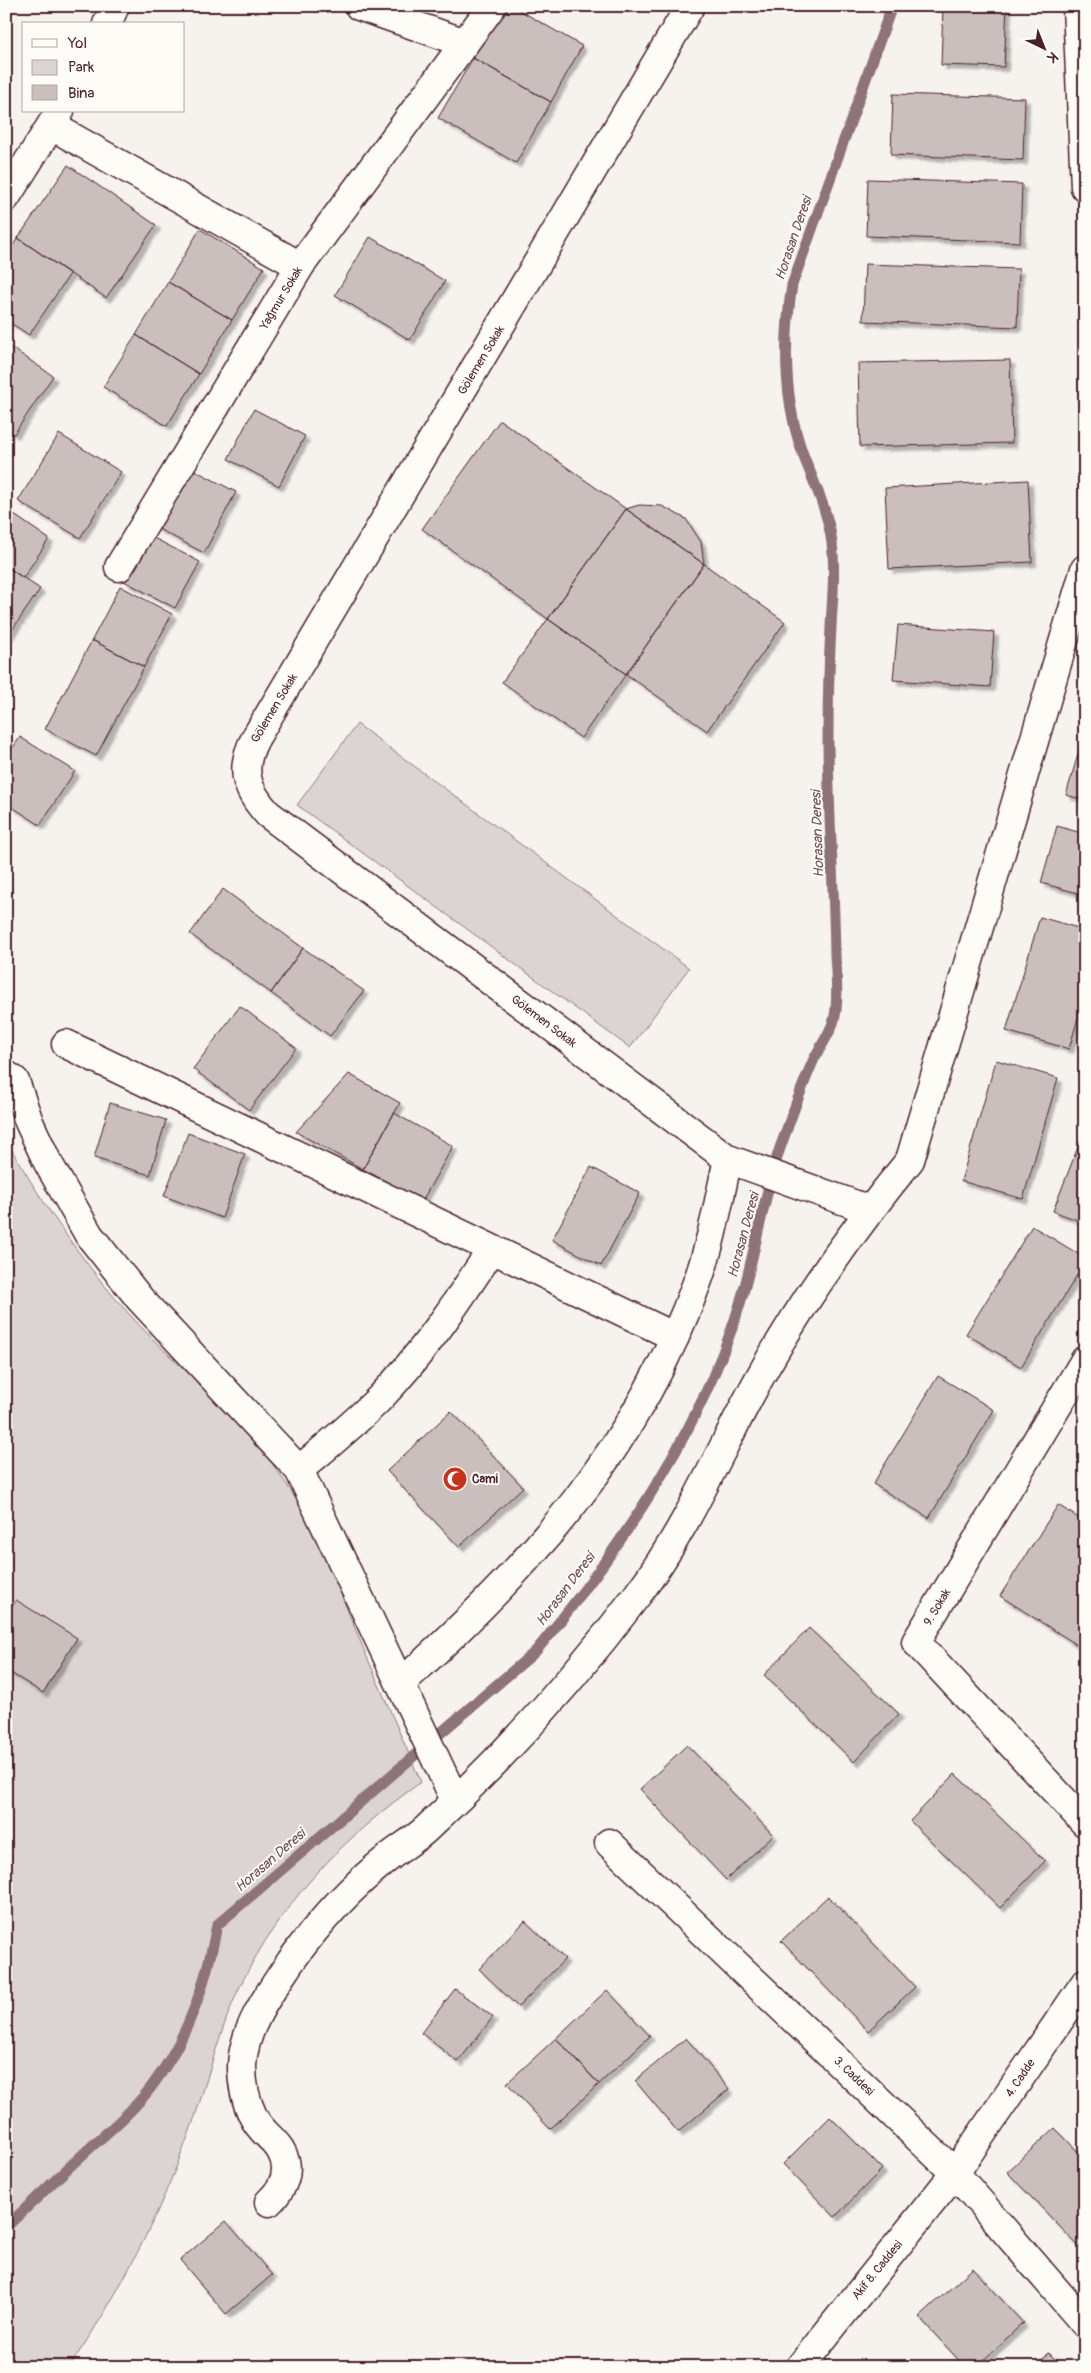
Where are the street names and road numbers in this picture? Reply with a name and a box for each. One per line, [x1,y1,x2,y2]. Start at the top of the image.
street label: Yağmur Sokak [256,264,306,333]
street label: Gölemen Sokak [455,323,508,398]
street label: Gölemen Sokak [248,671,301,746]
street label: Gölemen Sokak [508,992,579,1051]
street label: 9. Sokak [921,1586,954,1628]
street label: 3. Caddesi [830,2054,877,2099]
street label: 4. Cadde [1002,2056,1039,2100]
street label: Akif 8. Caddesi [849,2238,906,2303]

